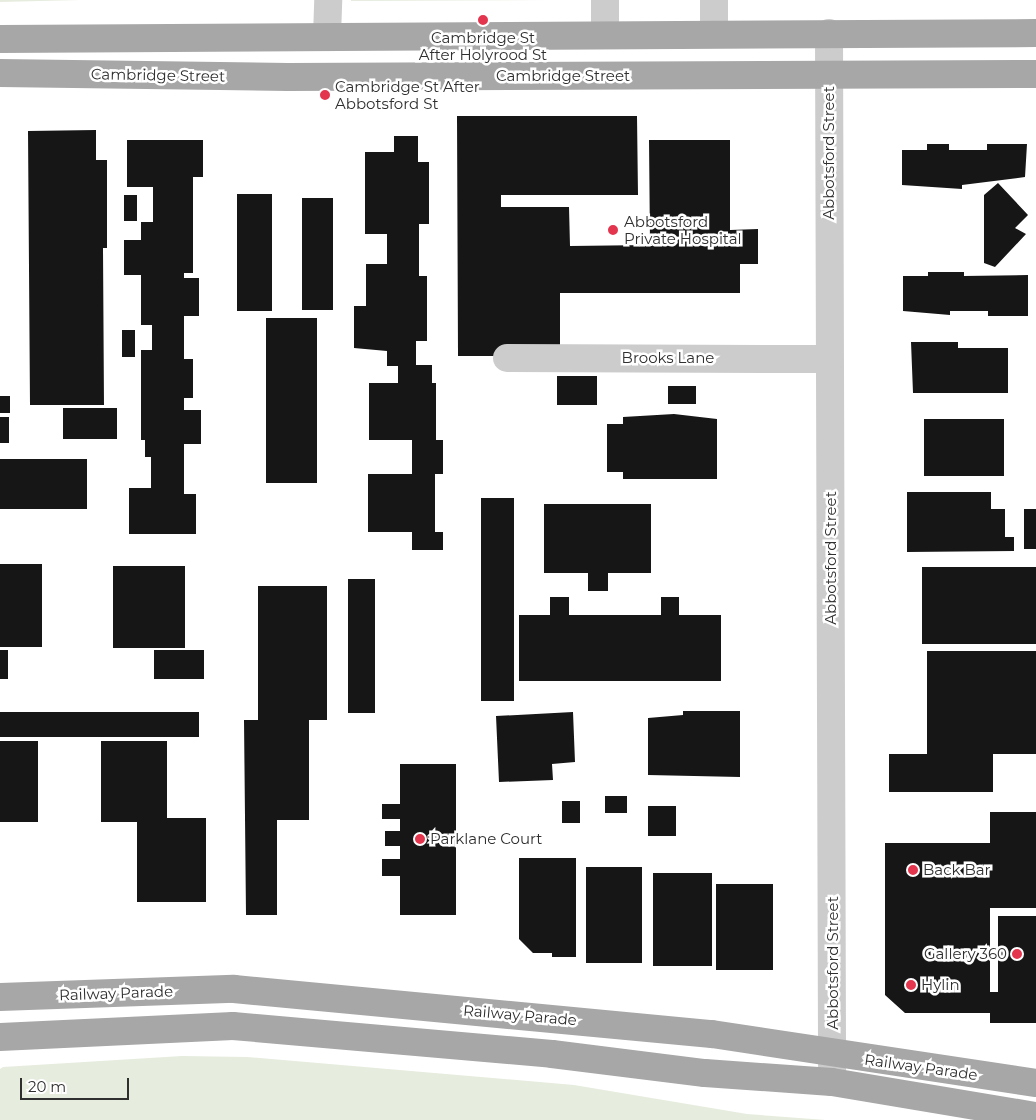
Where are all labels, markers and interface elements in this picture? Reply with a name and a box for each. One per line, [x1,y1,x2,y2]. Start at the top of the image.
marker: Cambridge St After Holyrood St [477,14,489,26]
place label: Cambridge St After Holyrood St [419,28,547,63]
street label: Cambridge Street [91,65,225,85]
street label: Cambridge Street [496,67,630,85]
place label: Cambridge St After Abbotsford St [335,77,480,112]
street label: Abbotsford Street [820,86,838,220]
marker: Cambridge St After Abbotsford St [319,89,331,101]
place label: Abbotsford Private Hospital [624,212,742,247]
marker: Abbotsford Private Hospital [606,223,620,237]
street label: Brooks Lane [622,349,714,367]
street label: Abbotsford Street [822,491,840,625]
place label: Parklane Court [430,830,542,848]
marker: Parklane Court [414,833,426,845]
place label: Back Bar [923,861,991,879]
marker: Back Bar [907,864,919,876]
street label: Abbotsford Street [824,896,842,1030]
place label: Gallery 360 [924,945,1007,963]
marker: Gallery 360 [1011,948,1023,960]
place label: Hylin [921,976,960,994]
marker: Hylin [905,979,917,991]
street label: Railway Parade [59,982,173,1004]
street label: Railway Parade [462,1001,578,1029]
street label: Railway Parade [863,1050,979,1084]
scale bar [22,1068,131,1100]
text: 20 m [28,1077,66,1096]

